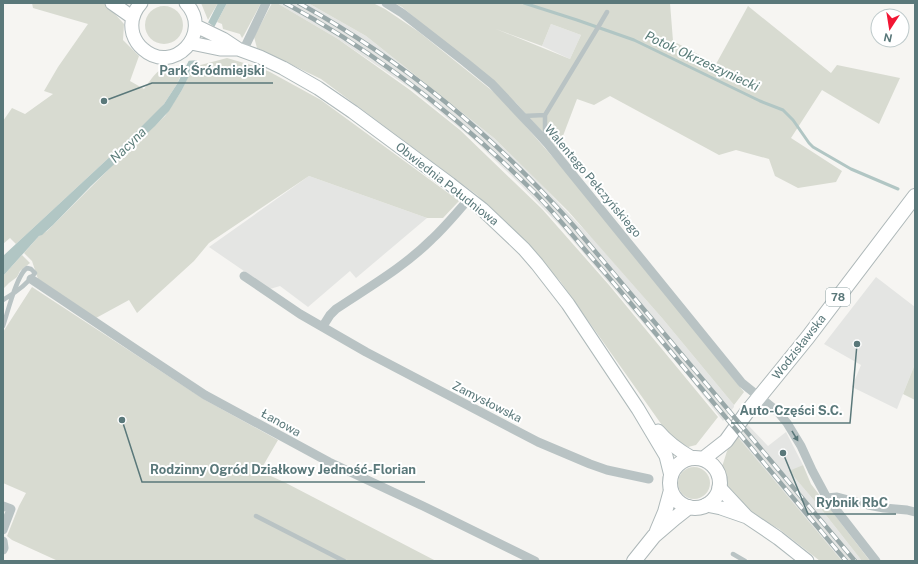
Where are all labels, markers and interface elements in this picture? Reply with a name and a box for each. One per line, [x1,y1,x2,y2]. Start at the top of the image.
north arrow [870,8,910,48]
water label: Potok Okrzeszyniecki [643,28,762,94]
text: N [882,31,893,45]
callout: Park Śródmiejski [152,58,273,83]
text: Park Śródmiejski [159,62,265,78]
street label: Walentego Pełczyńskiego [542,122,644,240]
water label: Nacyna [107,124,149,166]
street label: Obwiednia Południowa [393,140,501,228]
road number: 78 [826,288,850,306]
street label: Wodzisławska [769,312,829,382]
street label: Zamysłowska [450,379,524,425]
callout: Auto-Części S.C. [731,398,850,423]
text: Auto-Części S.C. [739,403,843,418]
street label: Łanowa [259,406,303,440]
one-way arrow [792,430,799,442]
callout: Rodzinny Ogród Działkowy Jedność-Florian [142,457,425,482]
text: Rodzinny Ogród Działkowy Jedność-Florian [150,462,416,477]
callout: Rybnik RbC [808,489,896,514]
text: Rybnik RbC [816,495,888,510]

